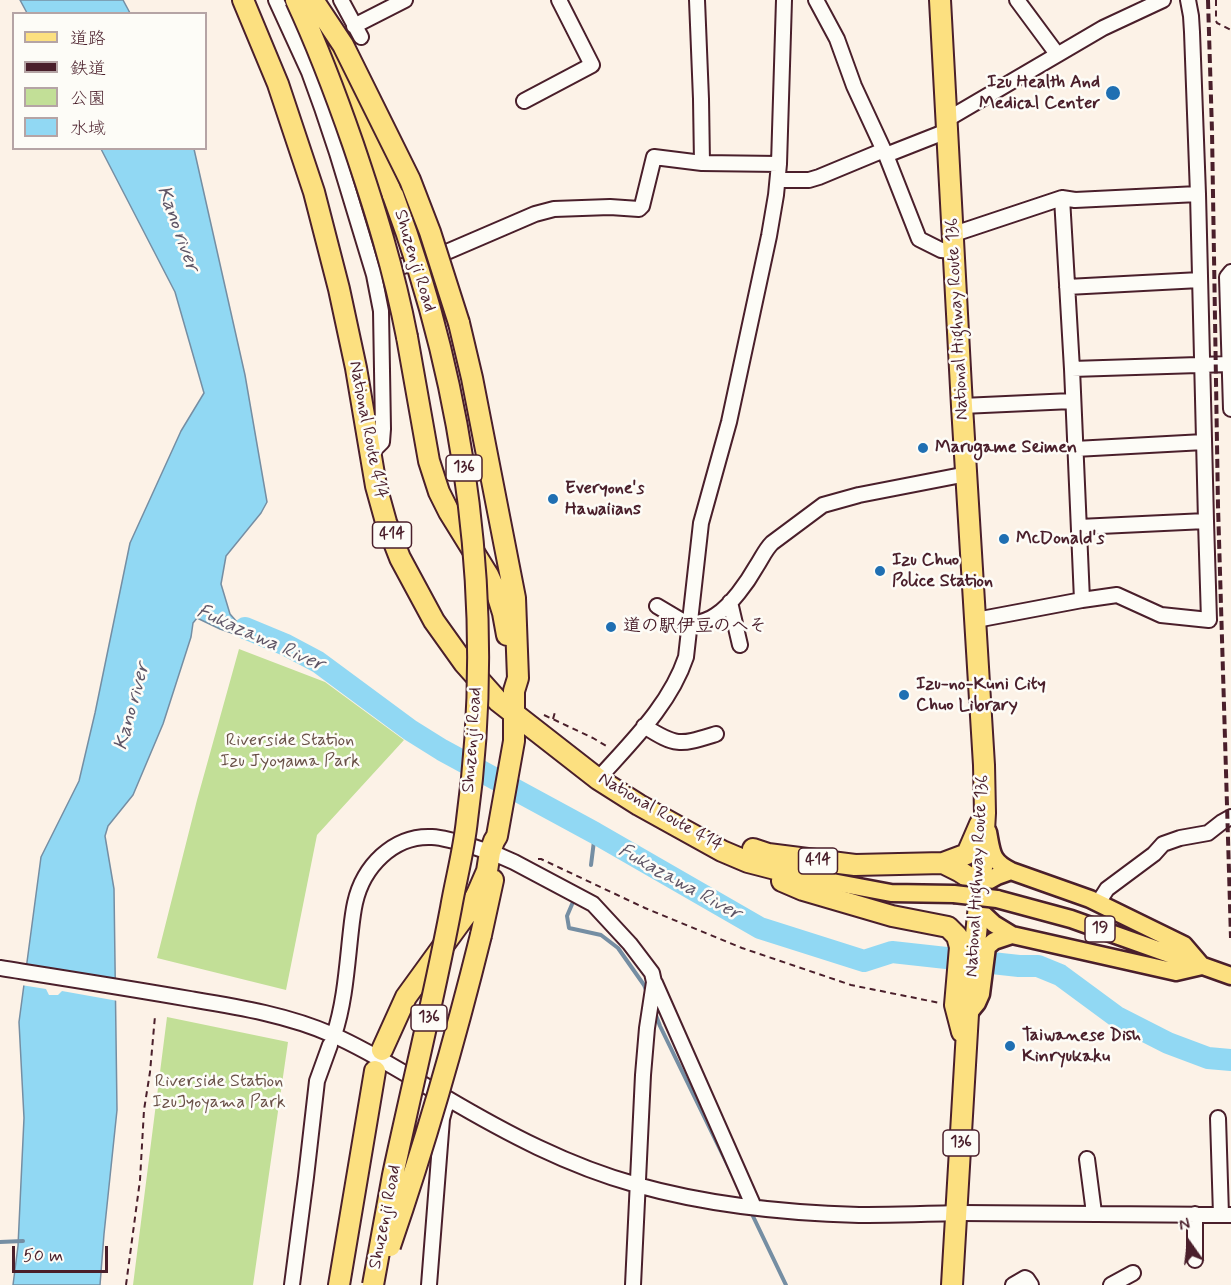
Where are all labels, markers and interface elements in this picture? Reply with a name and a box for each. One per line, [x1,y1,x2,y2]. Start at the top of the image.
legend [12,12,207,150]
text: 道路 [70,27,106,51]
text: 鉄道 [70,57,106,81]
place label: Izu Health And Medical Center [979,72,1100,115]
marker: Izu Health And Medical Center [1104,84,1122,102]
text: 公園 [70,87,106,111]
text: 水域 [70,117,106,141]
water label: Kano river [151,183,203,275]
street label: Shuzenji Road [388,207,440,315]
street label: National Highway Route 136 [942,217,974,421]
street label: National Route 414 [343,359,391,501]
place label: Marugame Seimen [935,437,1077,459]
marker: Marugame Seimen [916,441,930,455]
road number: 136 [446,455,482,481]
place label: Everyone's Hawaiians [565,478,644,520]
marker: Everyone's Hawaiians [546,492,560,506]
road number: 414 [372,522,412,548]
place label: McDonald's [1016,528,1104,550]
marker: McDonald's [997,532,1011,546]
place label: Izu Chuo Police Station [892,550,993,592]
marker: Izu Chuo Police Station [873,564,887,578]
water label: Fukazawa River [193,600,327,678]
place label: 道の駅伊豆のへそ [623,616,767,638]
marker: 道の駅伊豆のへそ [604,620,618,634]
water label: Kano river [110,661,156,753]
place label: Izu-no-Kuni City Chuo Library [916,674,1046,716]
street label: Shuzenji Road [459,686,487,794]
marker: Izu-no-Kuni City Chuo Library [897,688,911,702]
park label: Riverside Station Izu Jyoyama Park [220,730,360,772]
street label: National Route 414 [594,769,726,857]
street label: National Highway Route 136 [962,774,994,978]
water label: Fukazawa River [613,839,745,927]
road number: 414 [798,848,838,874]
road number: 19 [1085,916,1115,942]
road number: 136 [411,1005,447,1031]
place label: Taiwanese Dish Kinryukaku [1022,1025,1141,1068]
marker: Taiwanese Dish Kinryukaku [1003,1039,1017,1053]
park label: Riverside Station IzuJyoyama Park [152,1071,286,1114]
road number: 136 [943,1130,979,1156]
street label: Shuzenji Road [365,1163,407,1271]
north arrow [1159,1213,1219,1273]
text: N [1177,1214,1192,1237]
scale bar [15,1234,111,1272]
text: 50 m [23,1244,63,1268]

